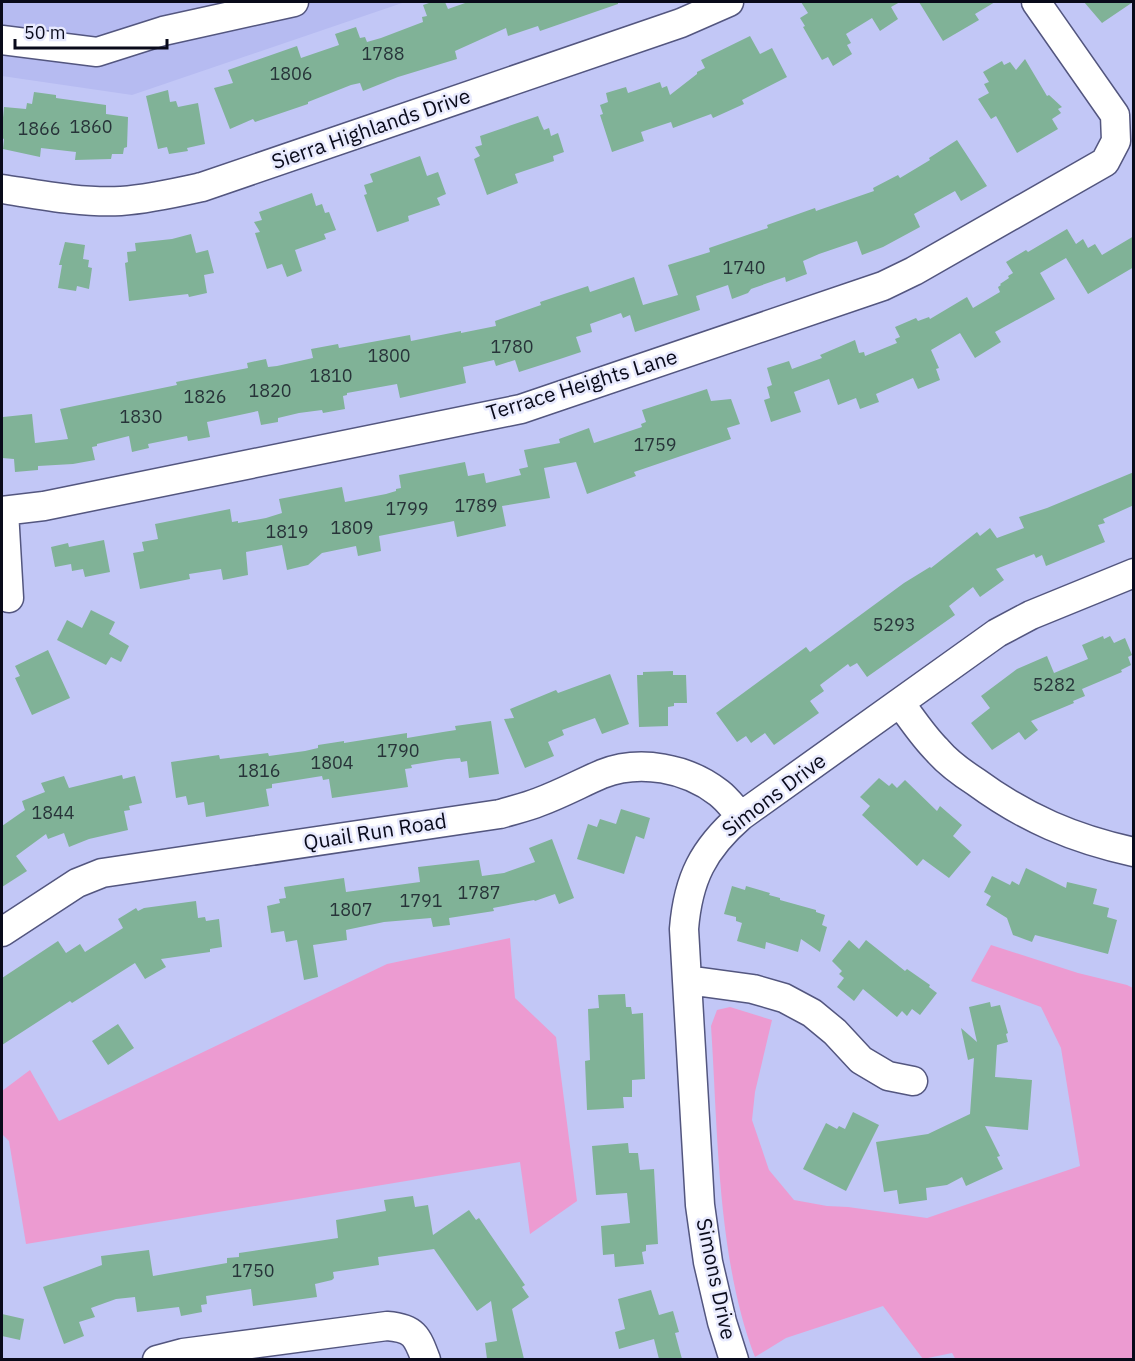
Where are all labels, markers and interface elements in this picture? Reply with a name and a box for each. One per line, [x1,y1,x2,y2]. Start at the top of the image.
scale bar [15,12,166,50]
text: 50 m [24,21,66,44]
house number: 1788 [361,42,405,65]
house number: 1806 [269,62,313,85]
street label: Sierra Highlands Drive [268,81,474,175]
house number: 1860 [69,115,113,138]
house number: 1866 [17,117,61,140]
house number: 1740 [722,256,766,279]
house number: 1780 [490,335,534,358]
street label: Terrace Heights Lane [483,342,680,426]
house number: 1800 [367,344,411,367]
house number: 1810 [309,364,353,387]
house number: 1820 [248,379,292,402]
house number: 1826 [183,385,227,408]
house number: 1830 [119,405,163,428]
house number: 1759 [633,433,677,456]
house number: 1789 [454,494,498,517]
house number: 1799 [385,497,429,520]
house number: 1809 [330,516,374,539]
house number: 1819 [265,520,309,543]
house number: 5293 [872,613,916,636]
house number: 5282 [1032,673,1076,696]
house number: 1790 [376,739,420,762]
street label: Simons Drive [716,746,831,843]
house number: 1804 [310,751,354,774]
house number: 1816 [237,759,281,782]
house number: 1844 [31,801,75,824]
street label: Quail Run Road [301,806,448,856]
house number: 1787 [457,881,501,904]
house number: 1791 [399,889,443,912]
house number: 1807 [329,898,373,921]
street label: Simons Drive [690,1216,744,1342]
house number: 1750 [231,1259,275,1282]

